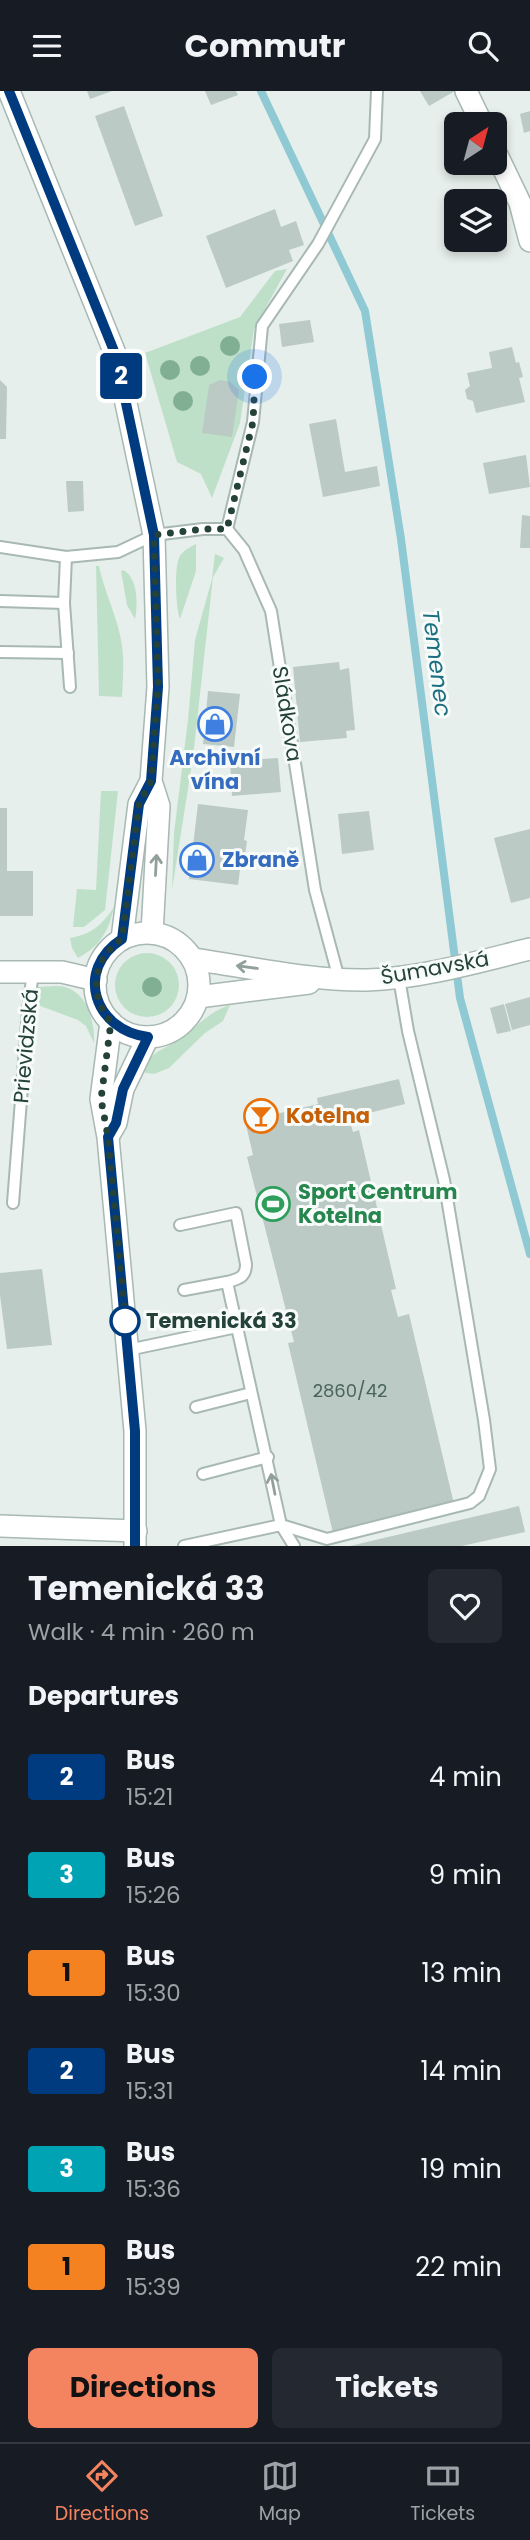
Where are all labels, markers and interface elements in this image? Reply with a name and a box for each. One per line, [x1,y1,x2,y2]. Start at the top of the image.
text: Commutr [185,23,345,68]
icon: menu [28,27,66,65]
icon: search [464,27,502,65]
north arrow [444,112,508,175]
map controls [444,112,507,252]
button: layers [444,189,507,252]
line badge: 2 [98,353,144,399]
text: 2 [114,359,128,392]
your location [237,359,272,394]
water label: Temenec [415,608,459,718]
street label: Sládkova [266,664,309,764]
shop icon: Archivní vína [196,705,234,743]
place label: Archivní vína [169,743,261,796]
shop icon: Zbraně [178,841,216,879]
place label: Zbraně [222,845,299,874]
one-way arrow [149,854,162,877]
street label: Šumavská [379,944,491,991]
one-way arrow [236,960,259,973]
street label: Prievidzská [6,987,45,1104]
bar icon: Kotelna [242,1097,280,1135]
place label: Kotelna [286,1101,370,1130]
place label: Sport Centrum Kotelna [298,1177,458,1230]
sports icon: Sport Centrum Kotelna [254,1185,292,1223]
marker: Temenická 33 [110,1306,140,1336]
place label: Temenická 33 [146,1306,297,1335]
house number: 2860/42 [313,1378,387,1403]
one-way arrow [266,1473,279,1496]
text: Temenická 33 [28,1565,265,1612]
button: heart [428,1569,502,1643]
text: Walk · 4 min · 260 m [28,1616,255,1648]
text: Departures [28,1678,179,1714]
text: Bus [126,1742,175,1778]
text: 4 min [429,1759,502,1795]
text: 2 [60,1760,73,1793]
text: 15:21 [126,1781,173,1813]
text: Bus [126,1840,175,1876]
text: 9 min [429,1857,502,1893]
text: 3 [59,1858,74,1891]
text: 15:26 [126,1879,181,1911]
text: Bus [126,1938,175,1974]
text: 13 min [422,1955,502,1991]
text: 1 [62,1956,71,1989]
text: 15:30 [126,1977,181,2009]
text: Bus [126,2036,175,2072]
text: 14 min [421,2053,502,2089]
text: 2 [60,2054,73,2087]
text: 15:31 [126,2075,174,2107]
text: Bus [126,2134,175,2170]
text: 19 min [421,2151,502,2187]
text: 3 [59,2152,74,2185]
text: 15:36 [126,2173,181,2205]
text: Bus [126,2232,175,2268]
text: 22 min [415,2249,502,2285]
text: 1 [62,2250,71,2283]
text: 15:39 [126,2271,181,2303]
button: Directions [28,2348,258,2428]
button: Tickets [272,2348,502,2428]
tab: Directions [55,2457,149,2528]
tab: Map [259,2457,301,2528]
tab: Tickets [410,2457,475,2528]

